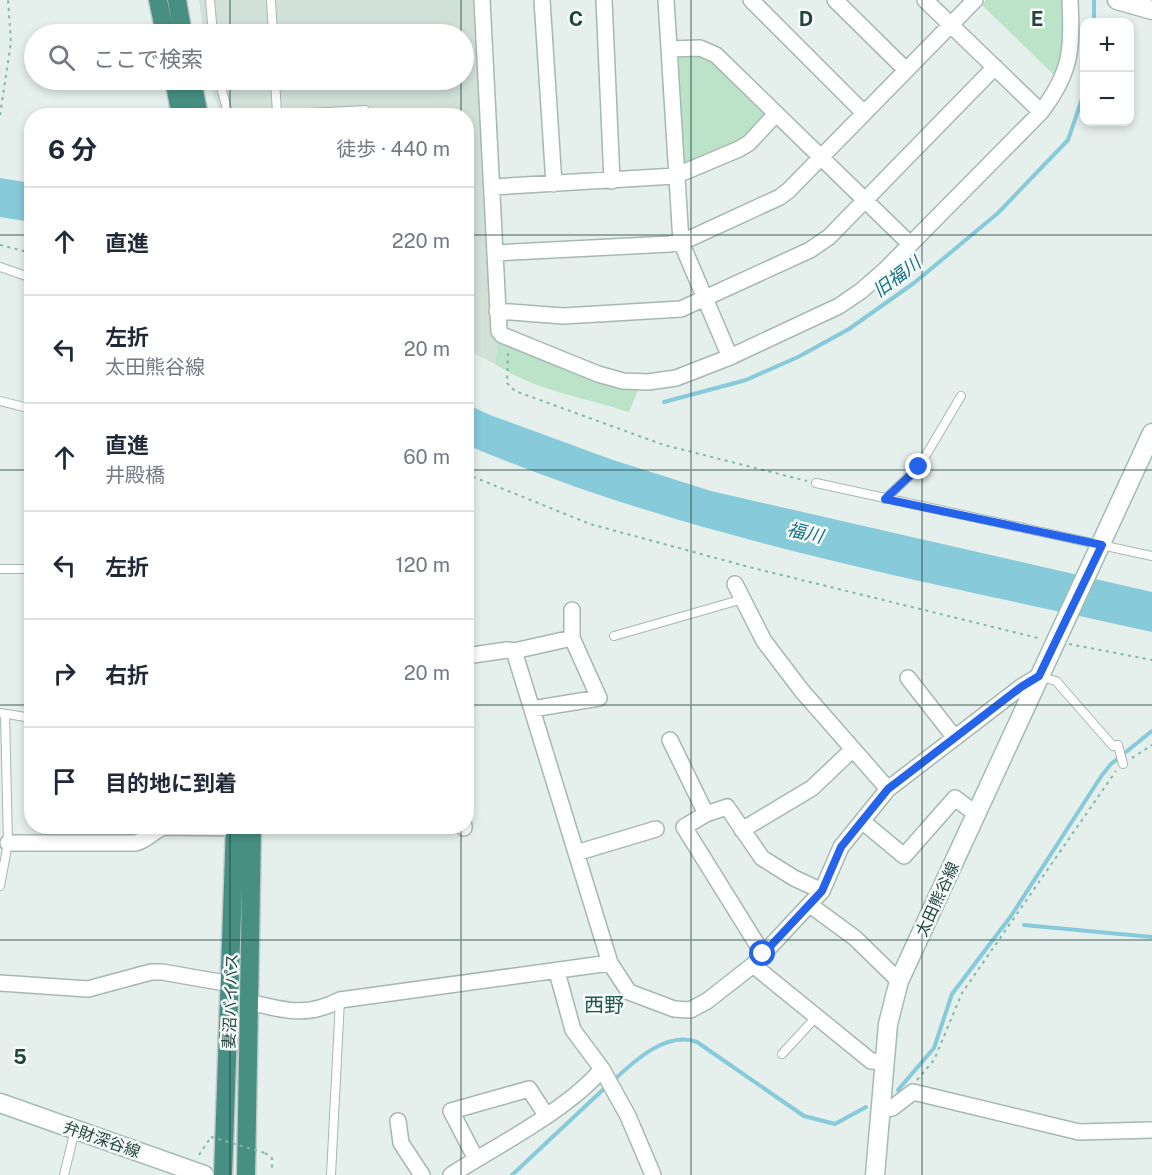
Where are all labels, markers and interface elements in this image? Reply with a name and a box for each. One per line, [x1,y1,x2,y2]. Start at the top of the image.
text: C [569,7,583,31]
text: D [799,7,813,31]
text: E [1031,7,1043,31]
map controls [1080,18,1134,126]
button: + [1080,18,1134,72]
search box [24,24,474,90]
icon: search [45,41,78,74]
text: ここで検索 [93,46,203,72]
button: − [1080,72,1134,126]
text: 6 分 [48,134,97,165]
text: 徒歩 · 440 m [336,137,450,161]
icon: ahead [48,225,81,258]
text: 220 m [392,229,450,253]
text: 直進 [105,230,149,256]
water label: 旧福川 [869,251,926,301]
text: 左折 [105,324,149,350]
icon: left [48,333,81,366]
text: 20 m [404,337,450,361]
text: 太田熊谷線 [105,355,205,379]
text: 直進 [105,432,149,458]
icon: ahead [48,441,81,474]
text: 60 m [403,445,450,469]
route end [905,453,931,479]
text: 井殿橋 [105,463,165,487]
water label: 福川 [785,518,827,547]
icon: left [48,549,81,582]
text: 120 m [396,553,450,577]
text: 左折 [105,554,149,580]
icon: right [48,657,81,690]
text: 20 m [404,661,450,685]
text: 右折 [105,662,149,688]
icon: arrive [48,765,81,798]
text: 目的地に到着 [105,770,237,796]
street label: 太田熊谷線 [912,859,963,939]
route start [749,940,775,966]
street label: 妻沼バイパス [219,953,242,1049]
district label: 西野 [584,993,624,1017]
text: 5 [13,1045,27,1069]
street label: 弁財深谷線 [61,1117,143,1161]

